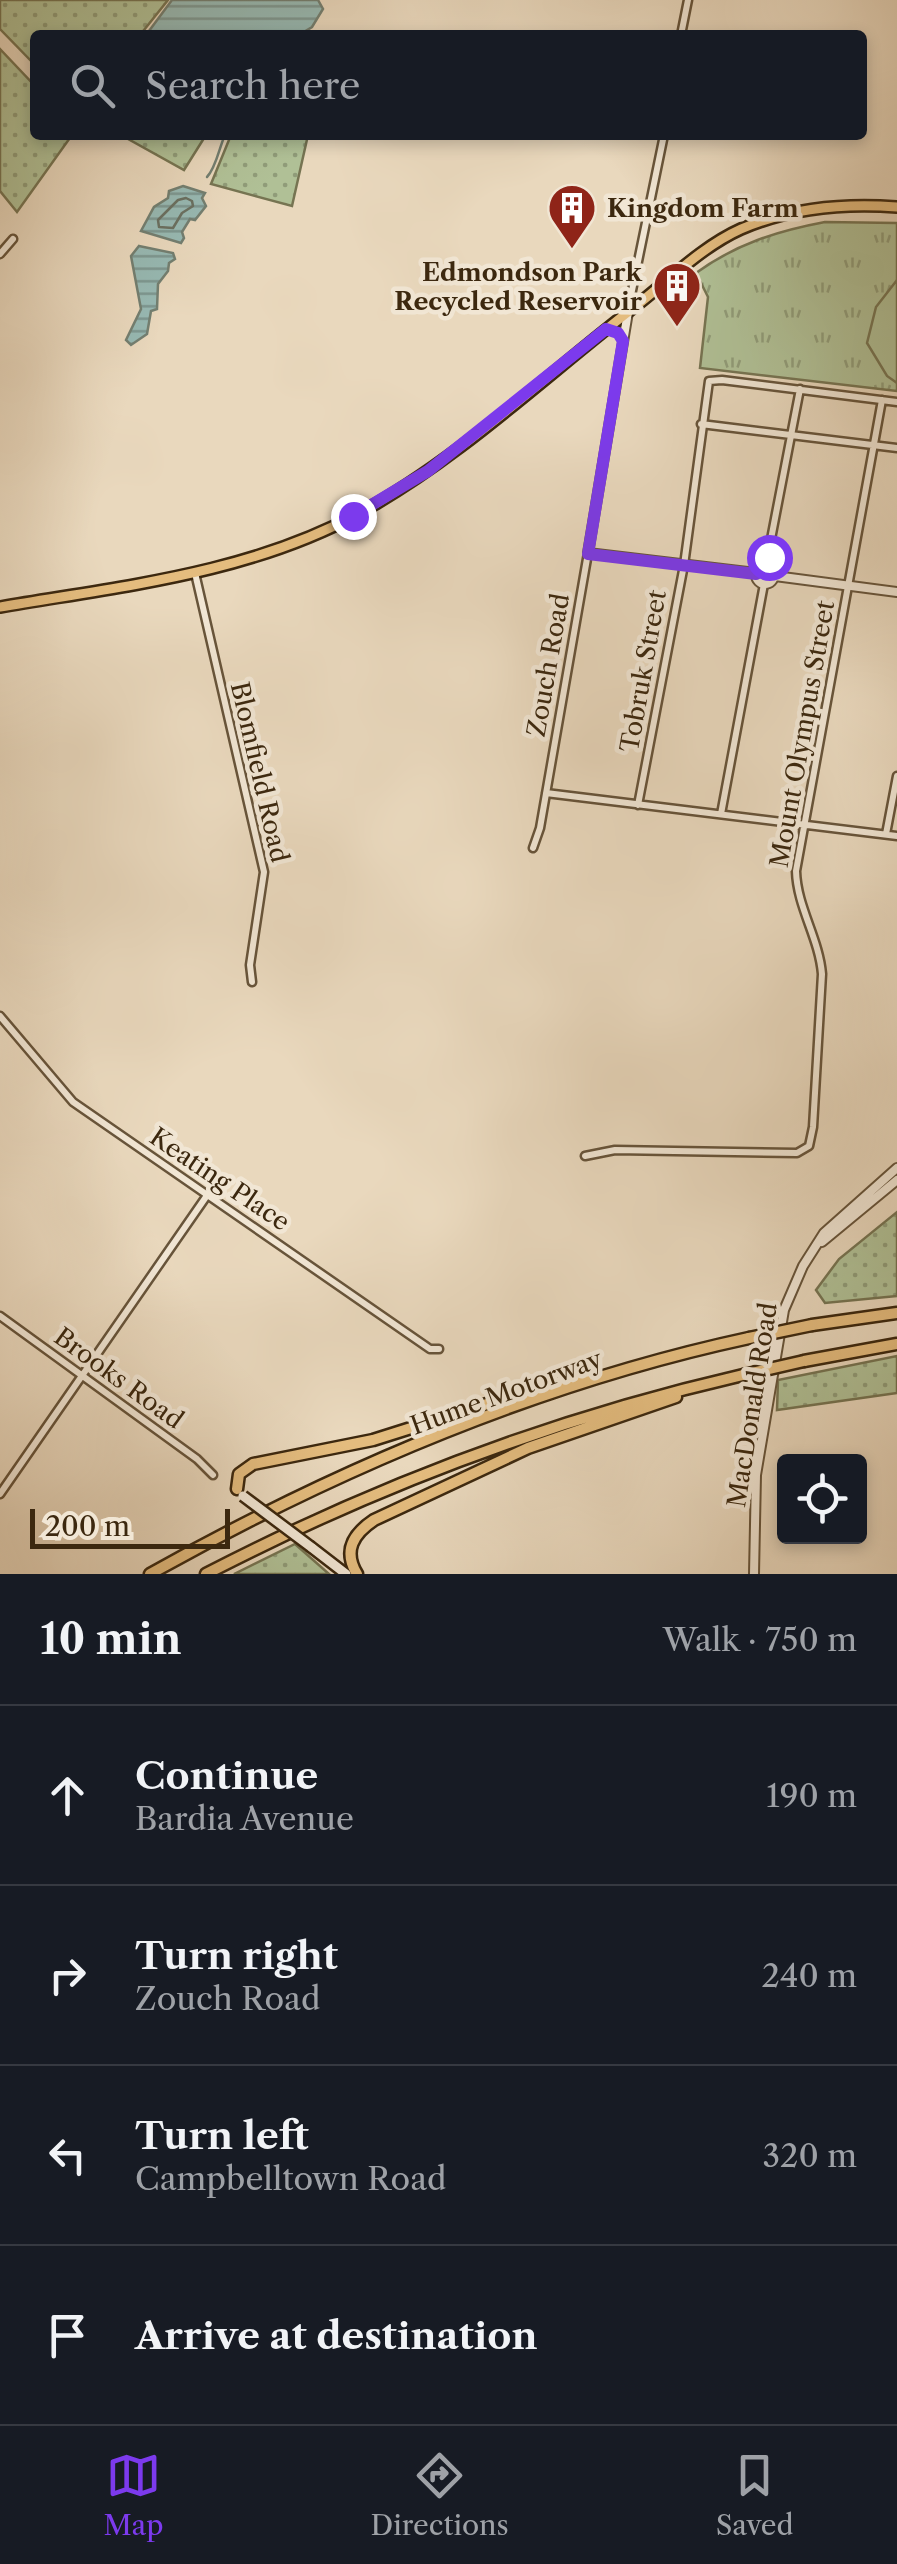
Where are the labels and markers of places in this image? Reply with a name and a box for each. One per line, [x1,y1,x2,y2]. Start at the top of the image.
building icon: Kingdom Farm [546,182,598,250]
place label: Kingdom Farm [607,193,799,224]
place label: Edmondson Park Recycled Reservoir [394,257,643,317]
building icon: Edmondson Park Recycled Reservoir [651,260,703,328]

